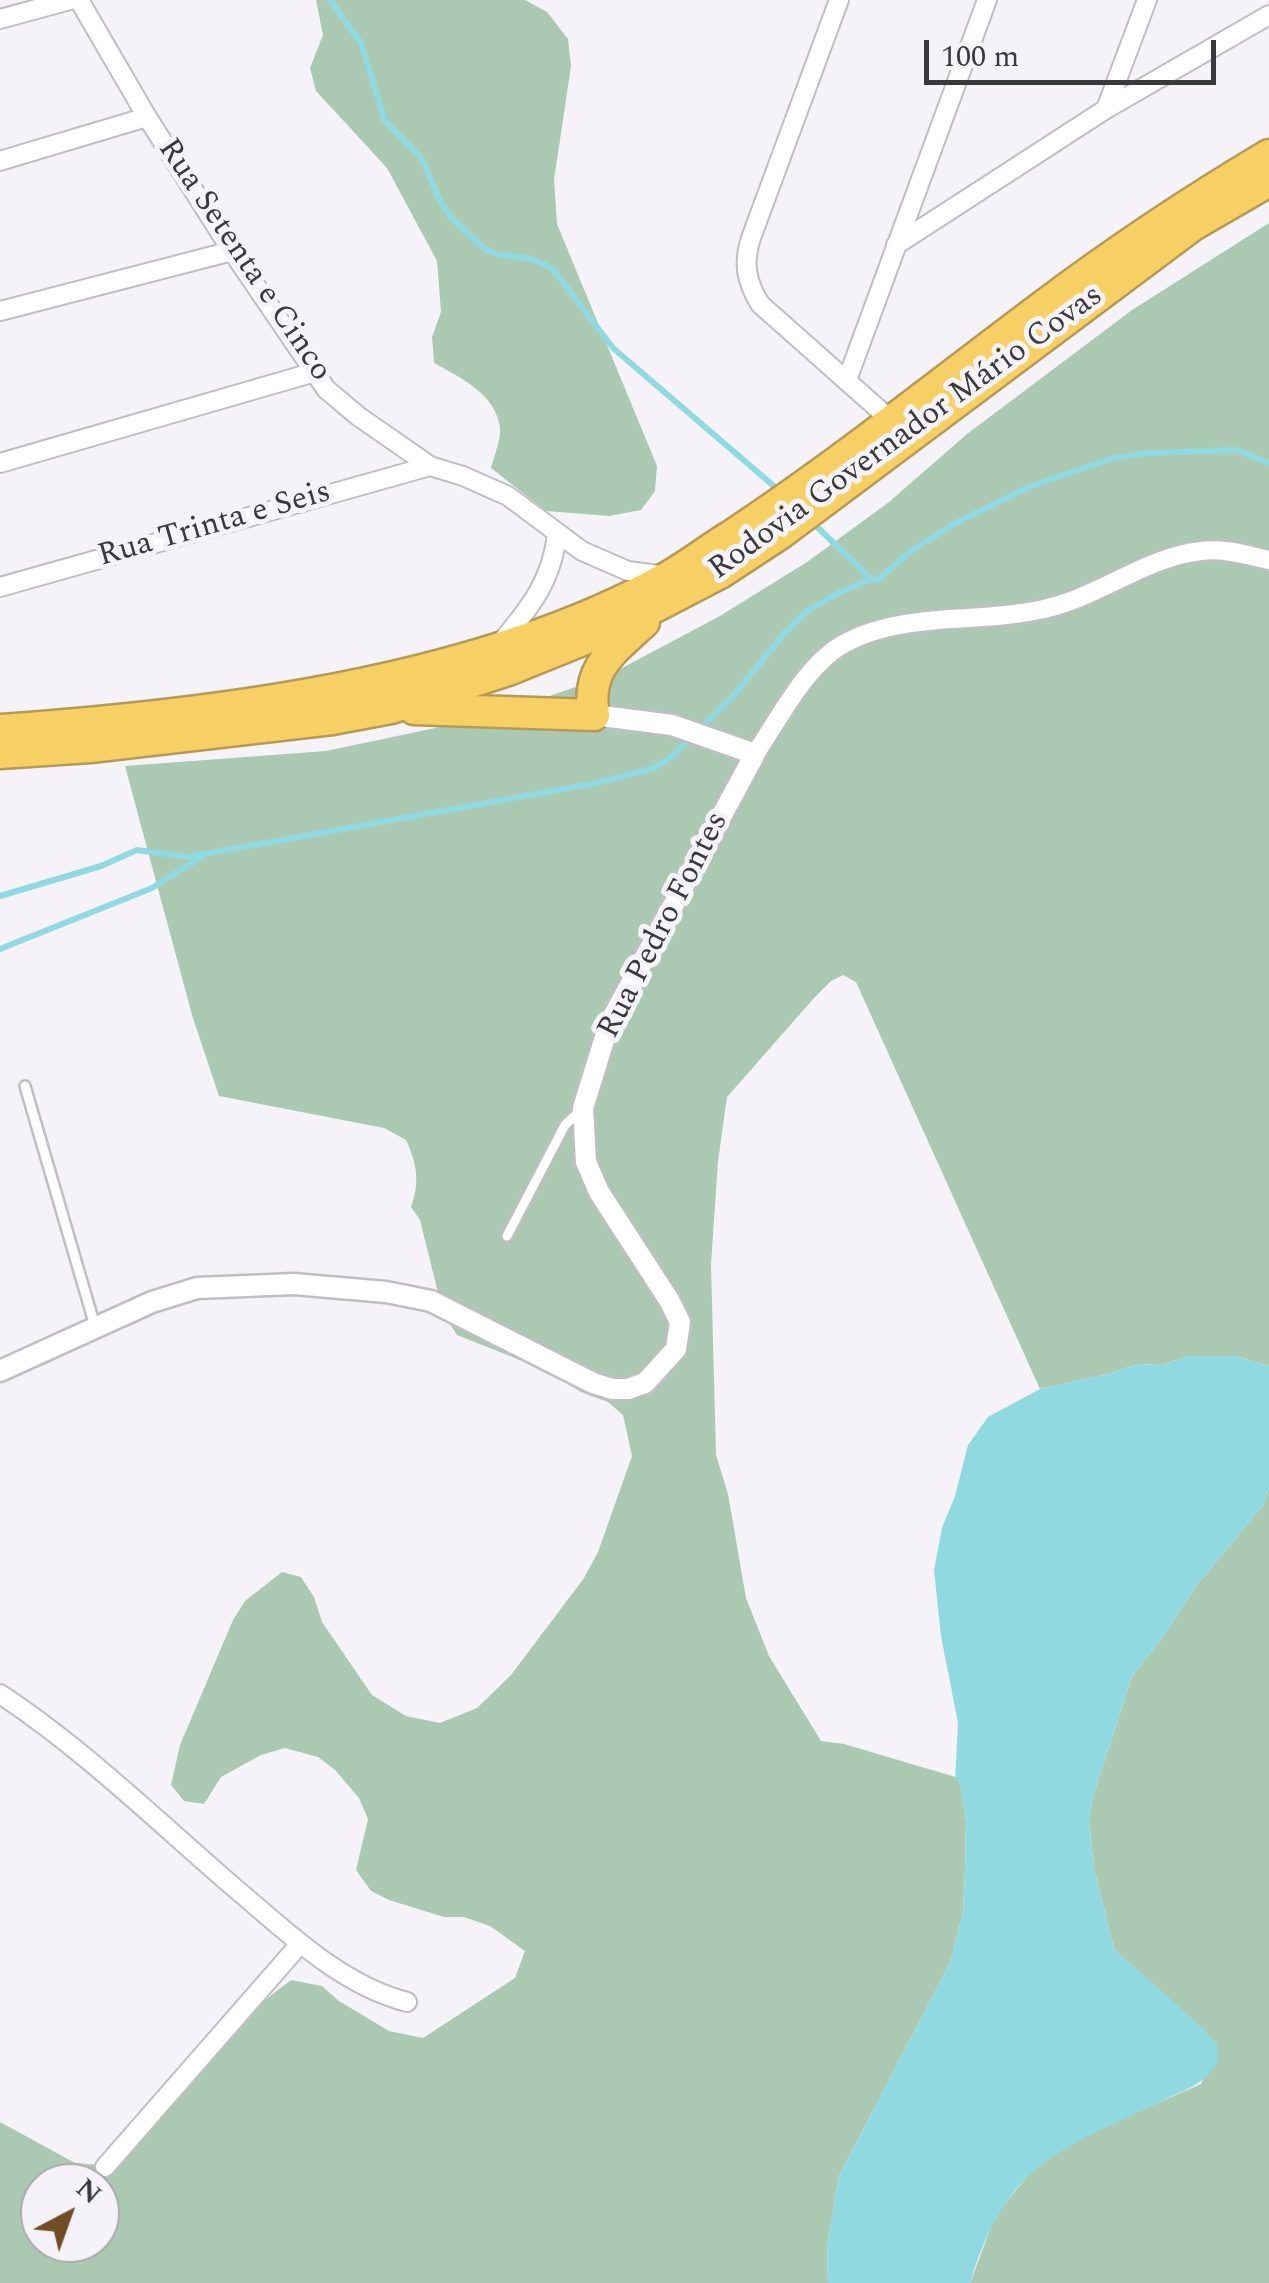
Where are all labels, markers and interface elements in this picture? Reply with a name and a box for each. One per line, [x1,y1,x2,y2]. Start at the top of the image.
scale bar [929,20,1222,82]
text: 100 m [941,34,1019,80]
street label: Rua Setenta e Cinco [148,132,338,390]
street label: Rodovia Governador Mário Covas [702,278,1112,590]
street label: Rua Trinta e Seis [94,474,336,578]
street label: Rua Pedro Fontes [591,806,739,1046]
north arrow [20,2163,120,2263]
text: N [66,2168,111,2215]

